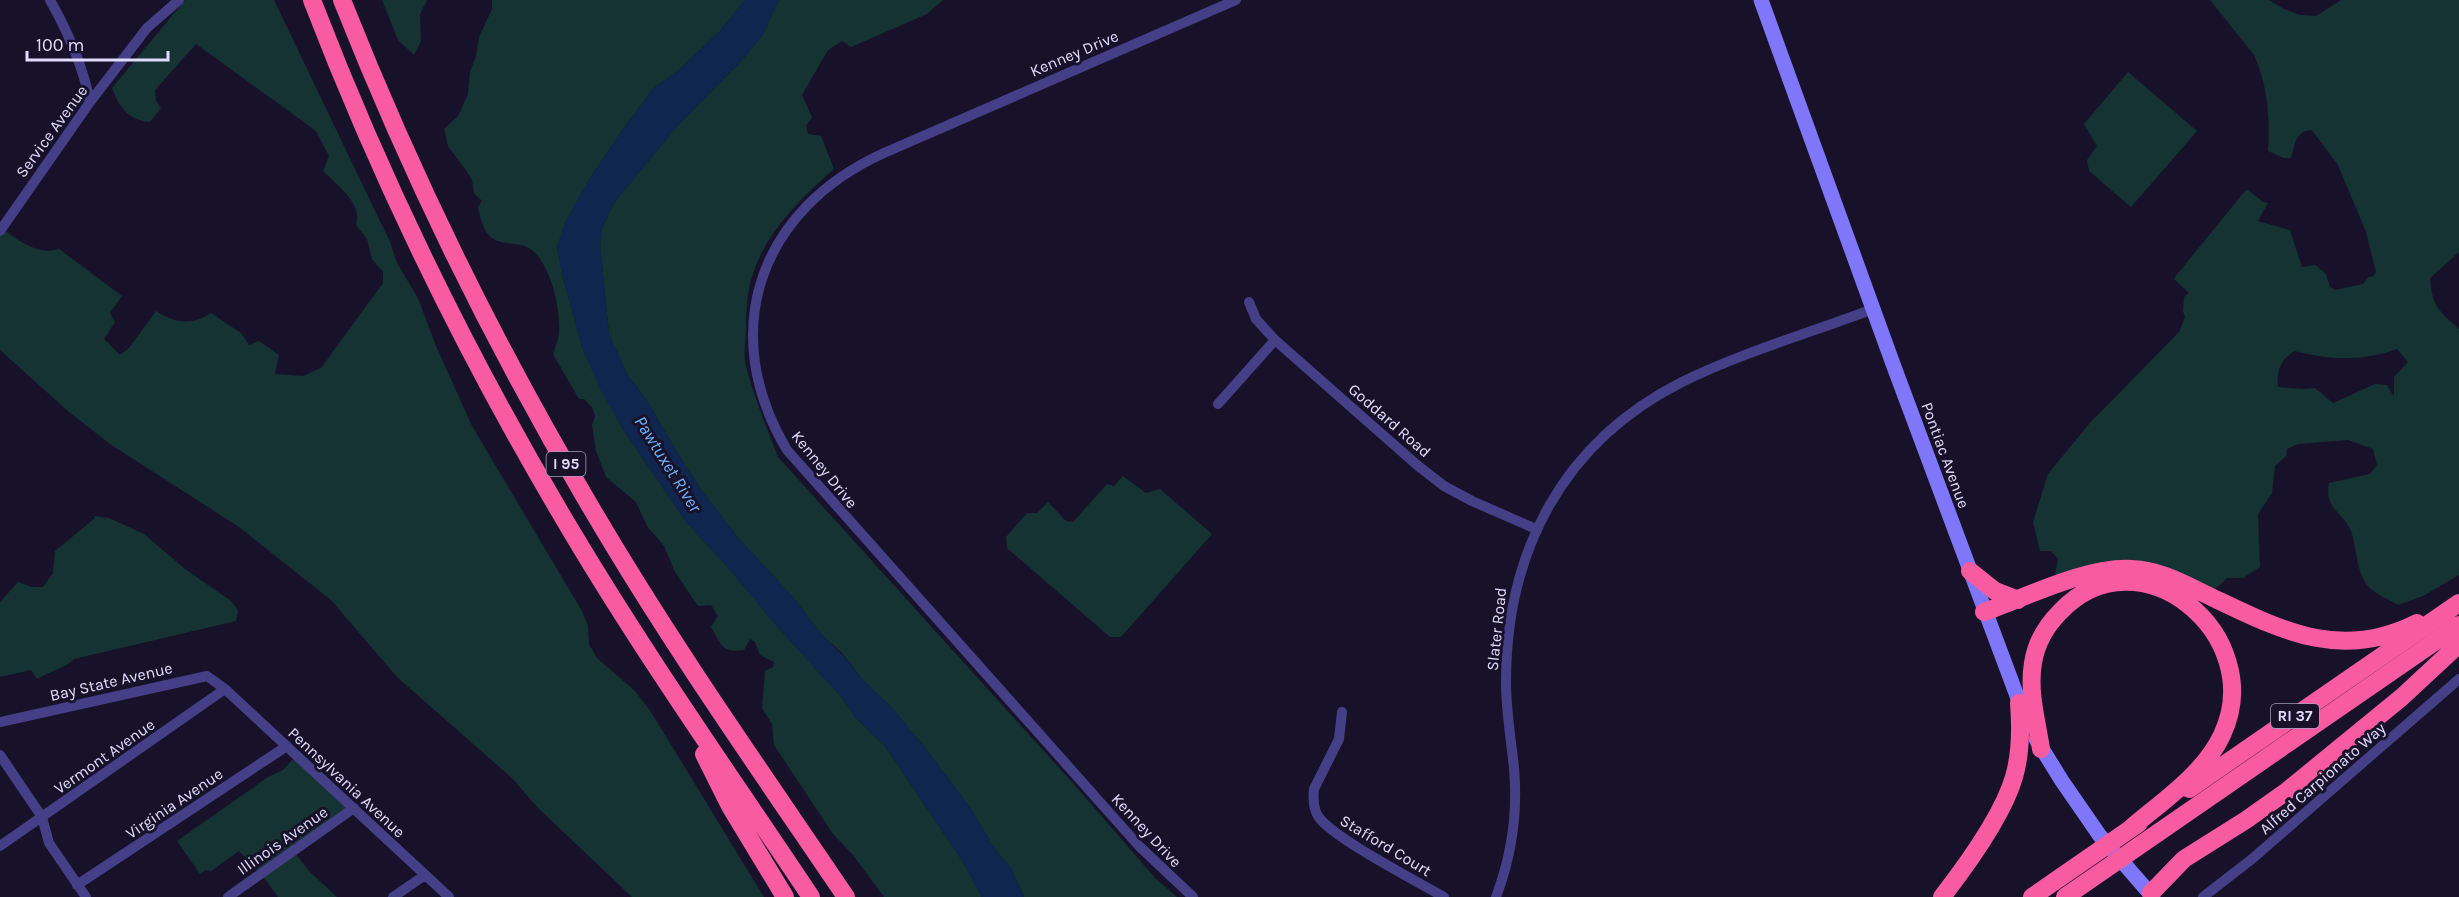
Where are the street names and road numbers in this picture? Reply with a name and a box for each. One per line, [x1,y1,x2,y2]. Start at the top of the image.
street label: Kenney Drive [1027,26,1121,81]
street label: Service Avenue [12,81,91,181]
street label: Goddard Road [1345,380,1435,461]
street label: Pontiac Avenue [1918,400,1974,511]
street label: Kenney Drive [788,427,862,512]
road number: I 95 [546,452,586,476]
street label: Slater Road [1483,586,1510,672]
street label: Bay State Avenue [48,658,174,705]
road number: RI 37 [2271,704,2319,728]
street label: Vermont Avenue [50,715,158,798]
street label: Alfred Carpionato Way [2255,718,2390,838]
street label: Pennsylvania Avenue [284,723,409,841]
street label: Virginia Avenue [122,764,226,843]
street label: Kenney Drive [1108,789,1186,871]
street label: Illinois Avenue [233,802,331,879]
street label: Stafford Court [1337,811,1435,880]

